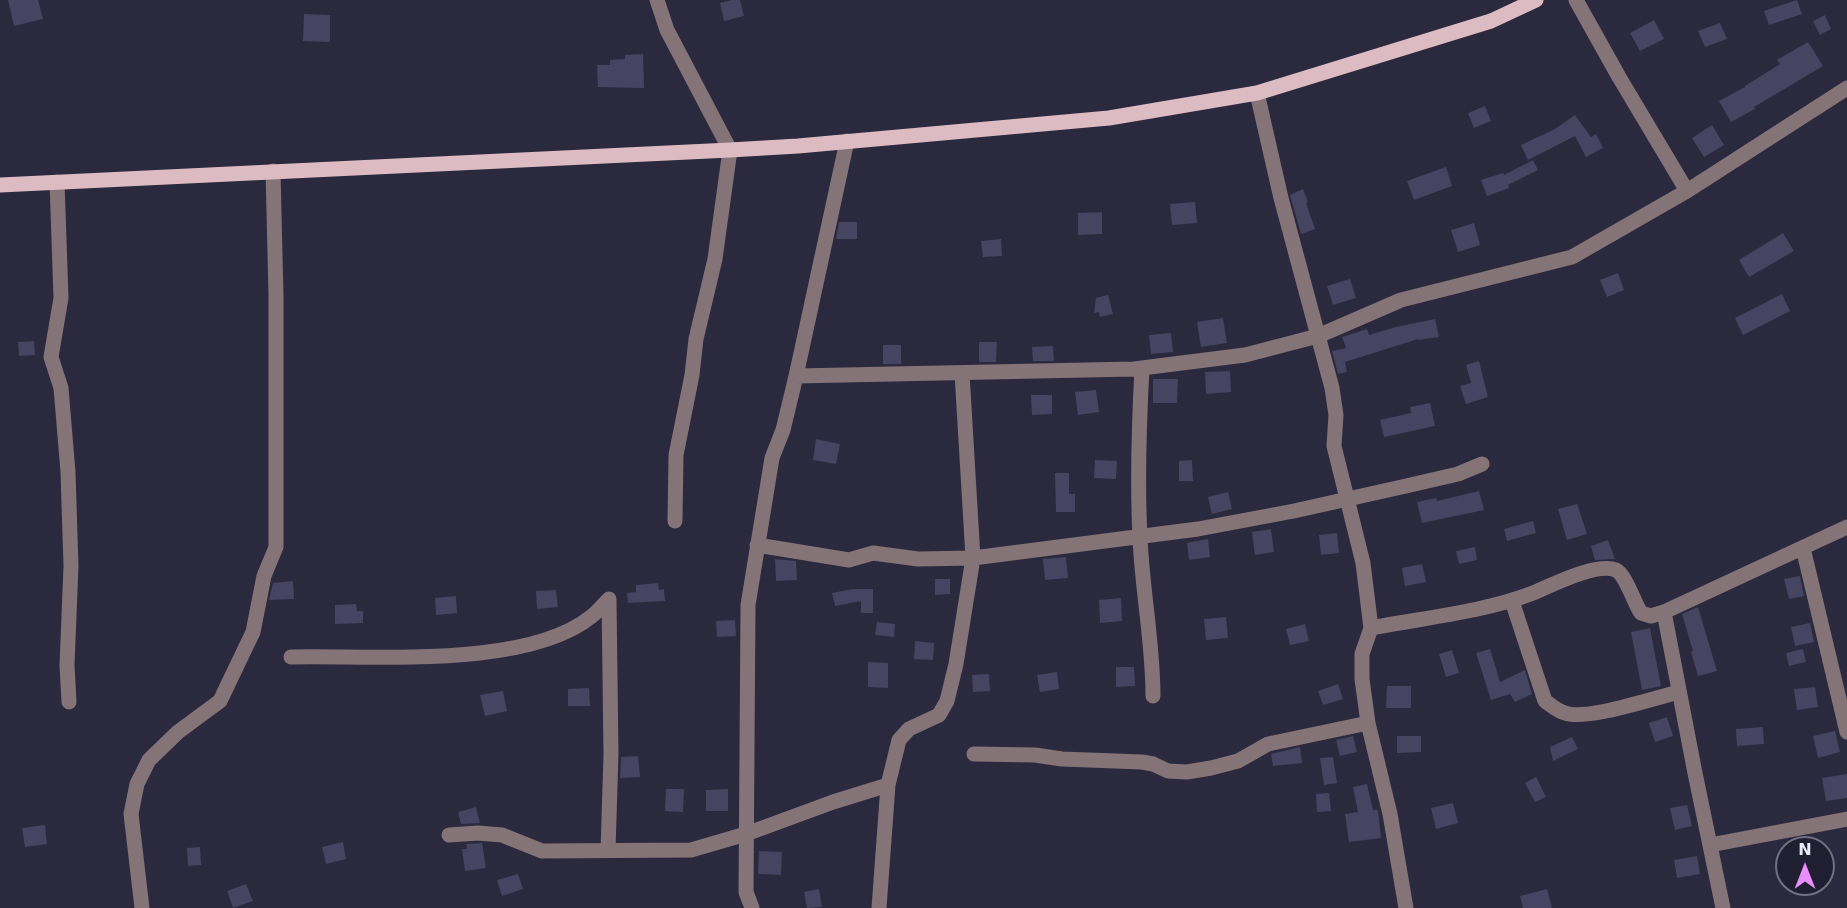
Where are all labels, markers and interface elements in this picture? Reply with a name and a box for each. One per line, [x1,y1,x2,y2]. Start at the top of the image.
north arrow [1775,836,1835,896]
text: N [1798,840,1812,859]

